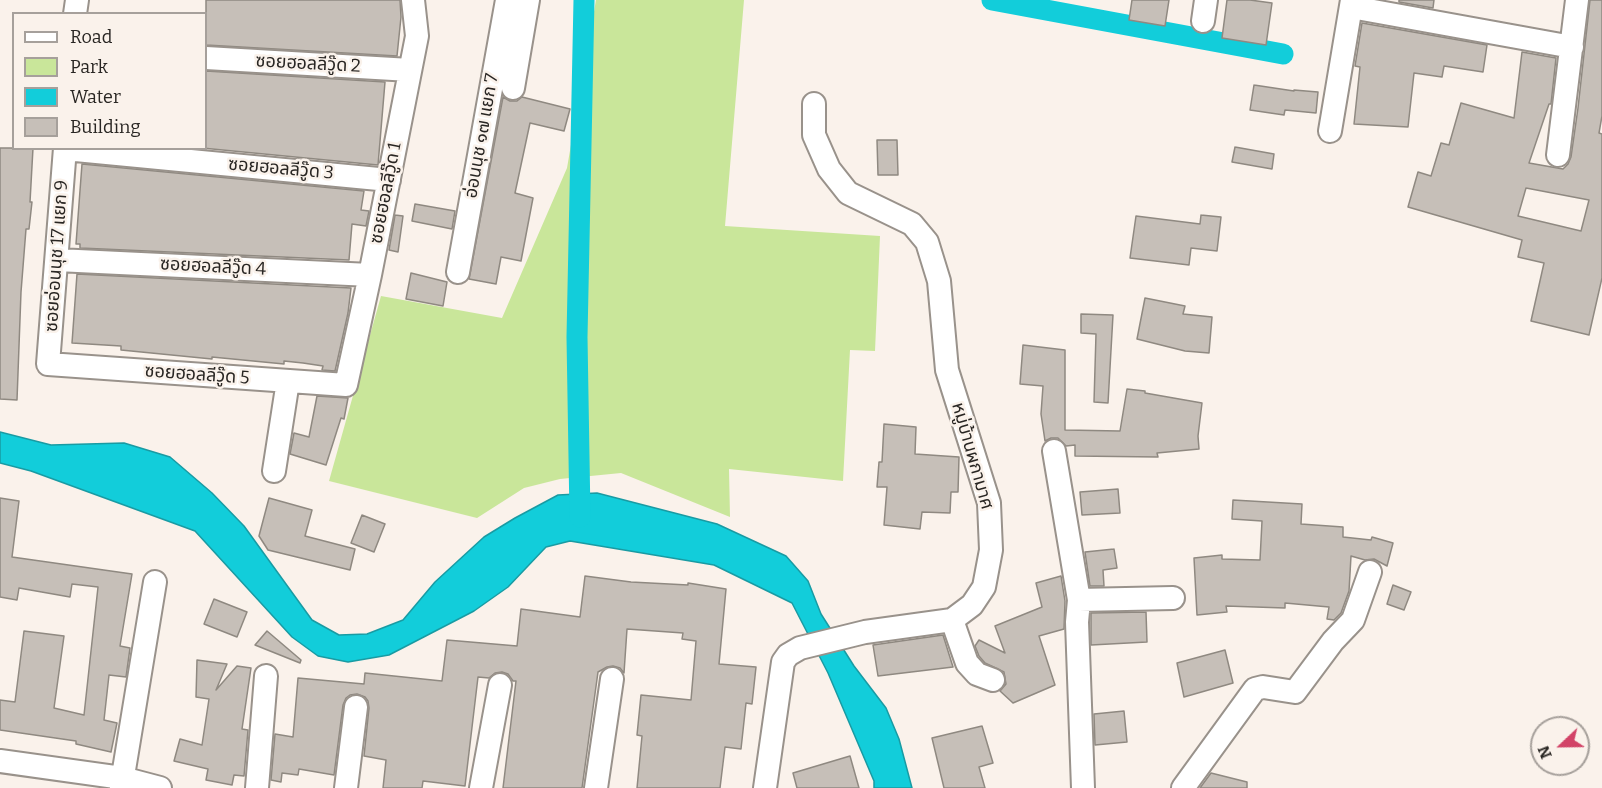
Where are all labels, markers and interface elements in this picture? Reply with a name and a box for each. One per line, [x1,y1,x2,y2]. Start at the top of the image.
legend [12,12,207,150]
text: Road [70,26,112,48]
street label: ซอยฮอลลีวู๊ด 2 [255,50,361,78]
text: Park [70,56,108,78]
street label: อ่อนนุช ๑๗ แยก 7 [460,72,504,200]
text: Water [70,86,121,108]
text: Building [70,116,141,138]
street label: ซอยฮอลลีวู๊ด 1 [366,140,406,246]
street label: ซอยฮอลลีวู๊ด 3 [227,154,335,184]
street label: ซอยอ่อนนุช 17 แยก 9 [41,179,73,333]
street label: ซอยฮอลลีวู๊ด 4 [159,253,267,281]
street label: ซอยฮอลลีวู๊ด 5 [144,361,250,389]
street label: หมู่บ้านผกามาศ [946,400,998,512]
north arrow [1530,716,1590,776]
text: N [1534,743,1556,761]

